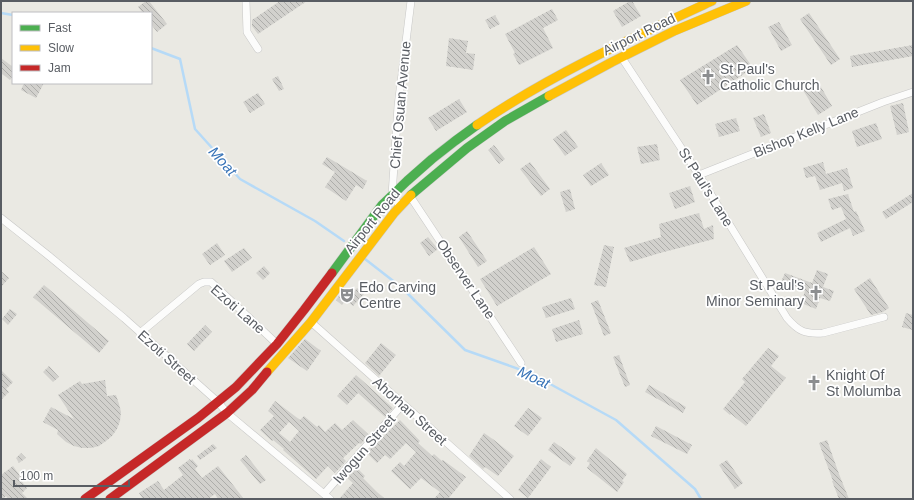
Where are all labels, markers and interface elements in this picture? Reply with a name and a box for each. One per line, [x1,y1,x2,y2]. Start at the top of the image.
street label: Airport Road [600,10,678,58]
legend [12,12,152,84]
text: Fast [48,21,72,35]
street label: Chief Osuan Avenue [386,40,414,170]
text: Slow [48,41,74,55]
text: Jam [48,61,71,75]
place label: St Paul's Catholic Church [720,61,820,93]
church icon: St Paul's Catholic Church [699,68,717,86]
street label: Bishop Kelly Lane [751,104,861,160]
water label: Moat [206,143,241,180]
street label: St Paul's Lane [675,145,737,230]
street label: Airport Road [341,185,403,257]
street label: Observer Lane [433,236,499,322]
place label: St Paul's Minor Seminary [706,277,804,309]
place label: Edo Carving Centre [359,279,436,311]
street label: Ezoti Lane [208,281,268,337]
church icon: St Paul's Minor Seminary [807,284,825,302]
theatre icon: Edo Carving Centre [338,286,356,304]
street label: Ezoti Street [135,327,199,387]
water label: Moat [515,362,553,392]
place label: Knight Of St Molumba [826,367,901,399]
street label: Ahorhan Street [370,374,450,449]
church icon: Knight Of St Molumba [805,374,823,392]
street label: Iwogun Street [330,411,398,487]
scale bar [14,462,129,488]
text: 100 m [20,469,53,483]

